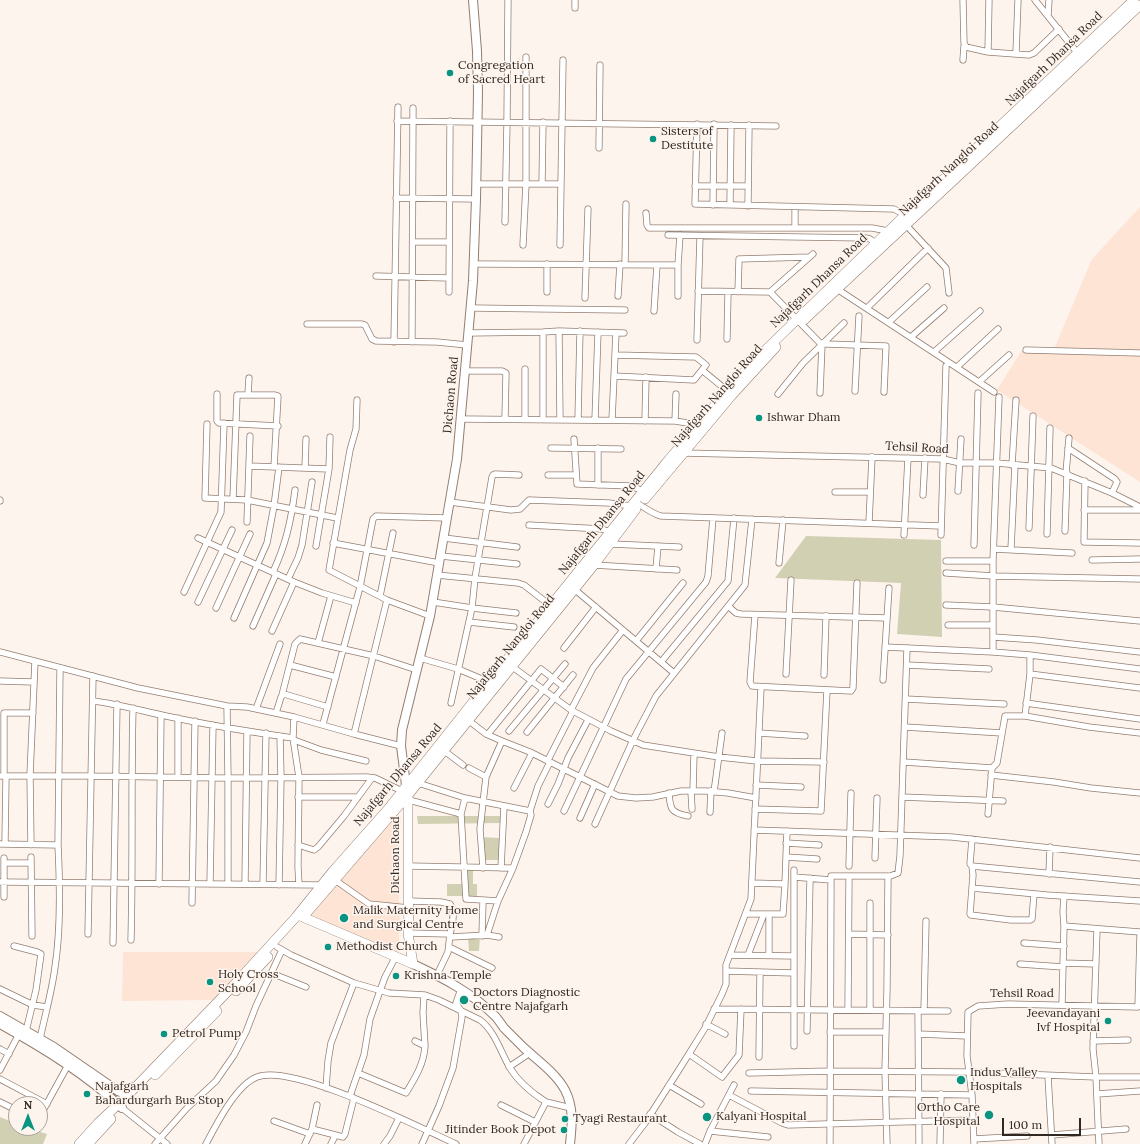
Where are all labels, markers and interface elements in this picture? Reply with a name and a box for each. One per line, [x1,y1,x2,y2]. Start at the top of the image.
street label: Najafgarh Dhansa Road [1003,9,1105,109]
place label: Congregation of Sacred Heart [458,59,545,87]
marker: Congregation of Sacred Heart [445,68,455,78]
street label: Najafgarh Nangloi Road [896,119,1002,219]
place label: Sisters of Destitute [661,125,713,153]
marker: Sisters of Destitute [648,134,658,144]
street label: Najafgarh Dhansa Road [768,231,870,331]
street label: Najafgarh Nangloi Road [669,342,765,450]
street label: Dichaon Road [440,356,462,434]
place label: Ishwar Dham [767,411,841,425]
marker: Ishwar Dham [754,413,764,423]
street label: Tehsil Road [885,439,949,457]
street label: Najafgarh Dhansa Road [556,468,648,578]
street label: Najafgarh Nangloi Road [464,592,558,702]
street label: Najafgarh Dhansa Road [351,721,445,829]
street label: Dichaon Road [389,816,403,894]
place label: Malik Maternity Home and Surgical Centre [353,904,478,932]
marker: Malik Maternity Home and Surgical Centre [338,912,350,924]
place label: Methodist Church [336,940,438,954]
marker: Methodist Church [323,942,333,952]
place label: Holy Cross School [218,968,278,996]
place label: Krishna Temple [404,969,491,983]
marker: Krishna Temple [391,971,401,981]
marker: Holy Cross School [205,977,215,987]
place label: Doctors Diagnostic Centre Najafgarh [473,986,580,1014]
street label: Tehsil Road [990,987,1054,1001]
marker: Doctors Diagnostic Centre Najafgarh [458,994,470,1006]
place label: Jeevandayani Ivf Hospital [1027,1007,1100,1035]
marker: Jeevandayani Ivf Hospital [1103,1016,1113,1026]
place label: Petrol Pump [172,1027,241,1041]
marker: Petrol Pump [159,1029,169,1039]
place label: Indus Valley Hospitals [970,1066,1037,1094]
marker: Indus Valley Hospitals [955,1074,967,1086]
place label: Najafgarh Bahardurgarh Bus Stop [95,1080,224,1108]
marker: Najafgarh Bahardurgarh Bus Stop [82,1089,92,1099]
north arrow [8,1096,48,1136]
text: N [24,1098,32,1112]
place label: Ortho Care Hospital [917,1101,980,1129]
marker: Ortho Care Hospital [983,1109,995,1121]
place label: Kalyani Hospital [716,1110,806,1124]
scale bar [1004,1110,1083,1136]
marker: Kalyani Hospital [701,1111,713,1123]
place label: Tyagi Restaurant [573,1112,667,1126]
marker: Tyagi Restaurant [560,1114,570,1124]
text: 100 m [1009,1117,1042,1132]
place label: Jitinder Book Depot [445,1123,556,1137]
marker: Jitinder Book Depot [559,1125,569,1135]

